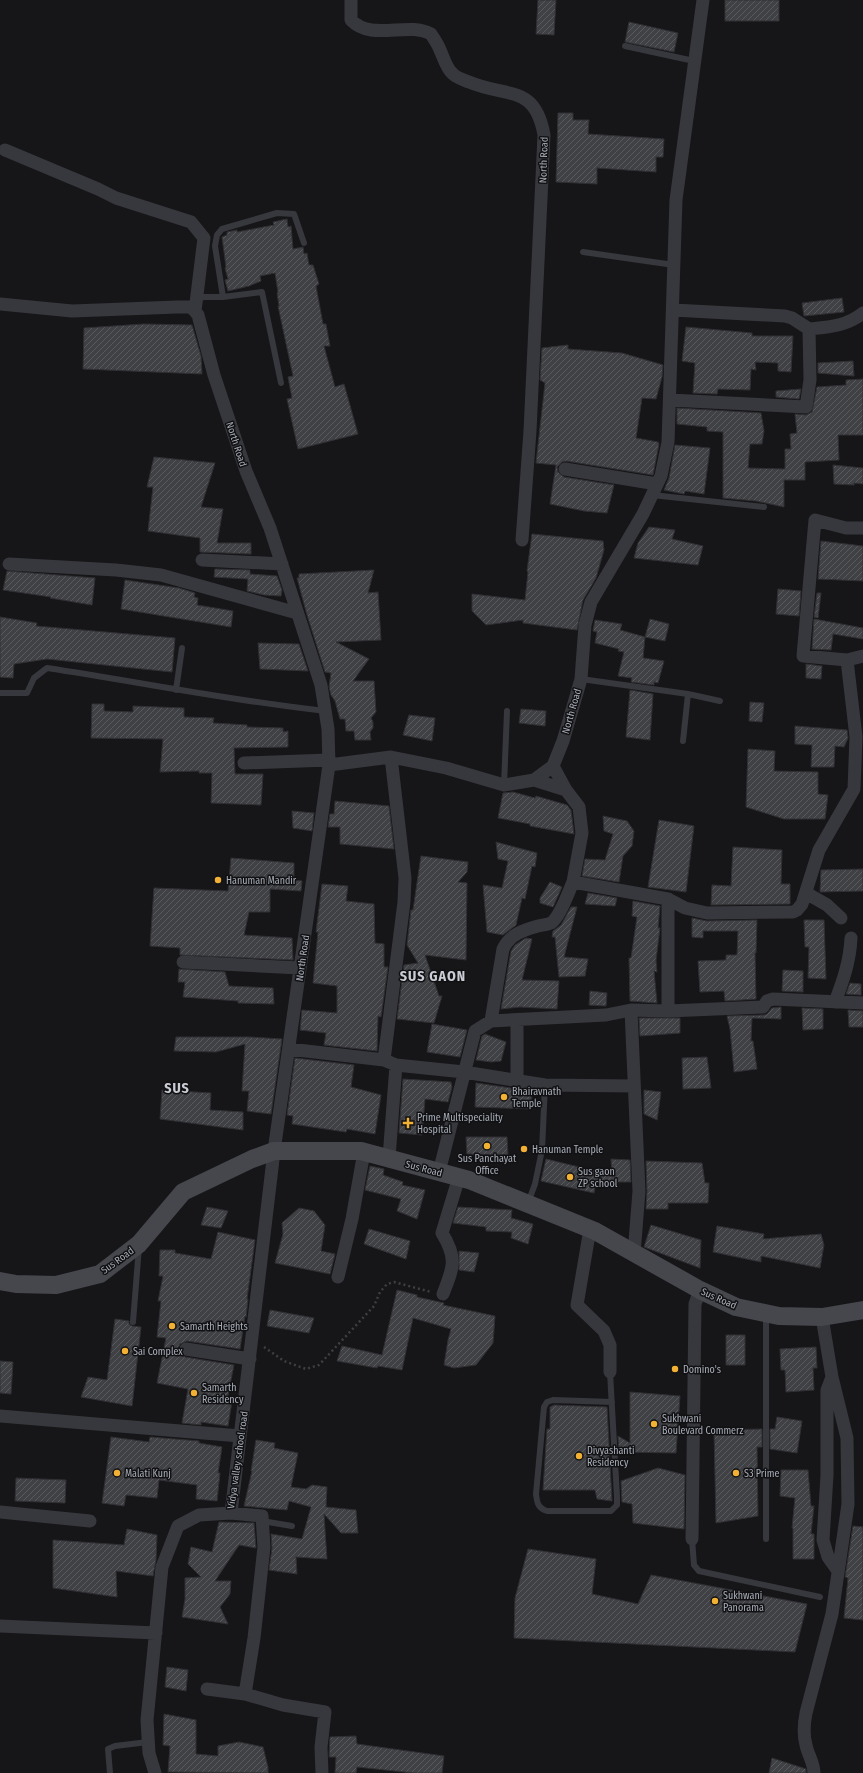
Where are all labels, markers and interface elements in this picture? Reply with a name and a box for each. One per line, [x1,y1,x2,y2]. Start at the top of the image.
street label: North Road [537,137,551,183]
street label: North Road [223,420,249,468]
street label: North Road [560,687,584,735]
marker: Hanuman Mandir [213,875,223,885]
place label: Hanuman Mandir [226,875,297,887]
street label: North Road [294,934,312,982]
district label: SUS GAON [400,968,466,985]
district label: SUS [164,1080,190,1097]
place label: Bhairavnath Temple [512,1086,561,1110]
marker: Bhairavnath Temple [499,1092,509,1102]
place label: Prime Multispeciality Hospital [417,1112,503,1136]
marker: Prime Multispeciality Hospital [402,1117,414,1129]
marker: Sus Panchayat Office [482,1141,492,1151]
marker: Hanuman Temple [519,1144,529,1154]
place label: Hanuman Temple [532,1144,603,1156]
place label: Sus Panchayat Office [458,1153,517,1177]
street label: Sus Road [404,1158,443,1180]
place label: Sus gaon ZP school [578,1166,618,1190]
marker: Sus gaon ZP school [565,1172,575,1182]
street label: Sus Road [99,1245,136,1277]
street label: Sus Road [699,1286,738,1312]
marker: Samarth Heights [167,1321,177,1331]
place label: Samarth Heights [180,1321,248,1333]
marker: Sai Complex [120,1346,130,1356]
place label: Sai Complex [133,1346,183,1358]
marker: Domino's [670,1364,680,1374]
place label: Domino's [683,1364,721,1376]
place label: Samarth Residency [202,1382,244,1406]
marker: Samarth Residency [189,1388,199,1398]
street label: Vidya valley school road [225,1411,251,1510]
place label: Sukhwani Boulevard Commerz [662,1413,743,1437]
marker: Sukhwani Boulevard Commerz [649,1419,659,1429]
place label: Divyashanti Residency [587,1445,634,1469]
marker: Divyashanti Residency [574,1451,584,1461]
marker: Malati Kunj [112,1468,122,1478]
place label: Malati Kunj [125,1468,171,1480]
marker: S3 Prime [731,1468,741,1478]
place label: S3 Prime [744,1468,780,1480]
place label: Sukhwani Panorama [723,1590,764,1614]
marker: Sukhwani Panorama [710,1596,720,1606]

